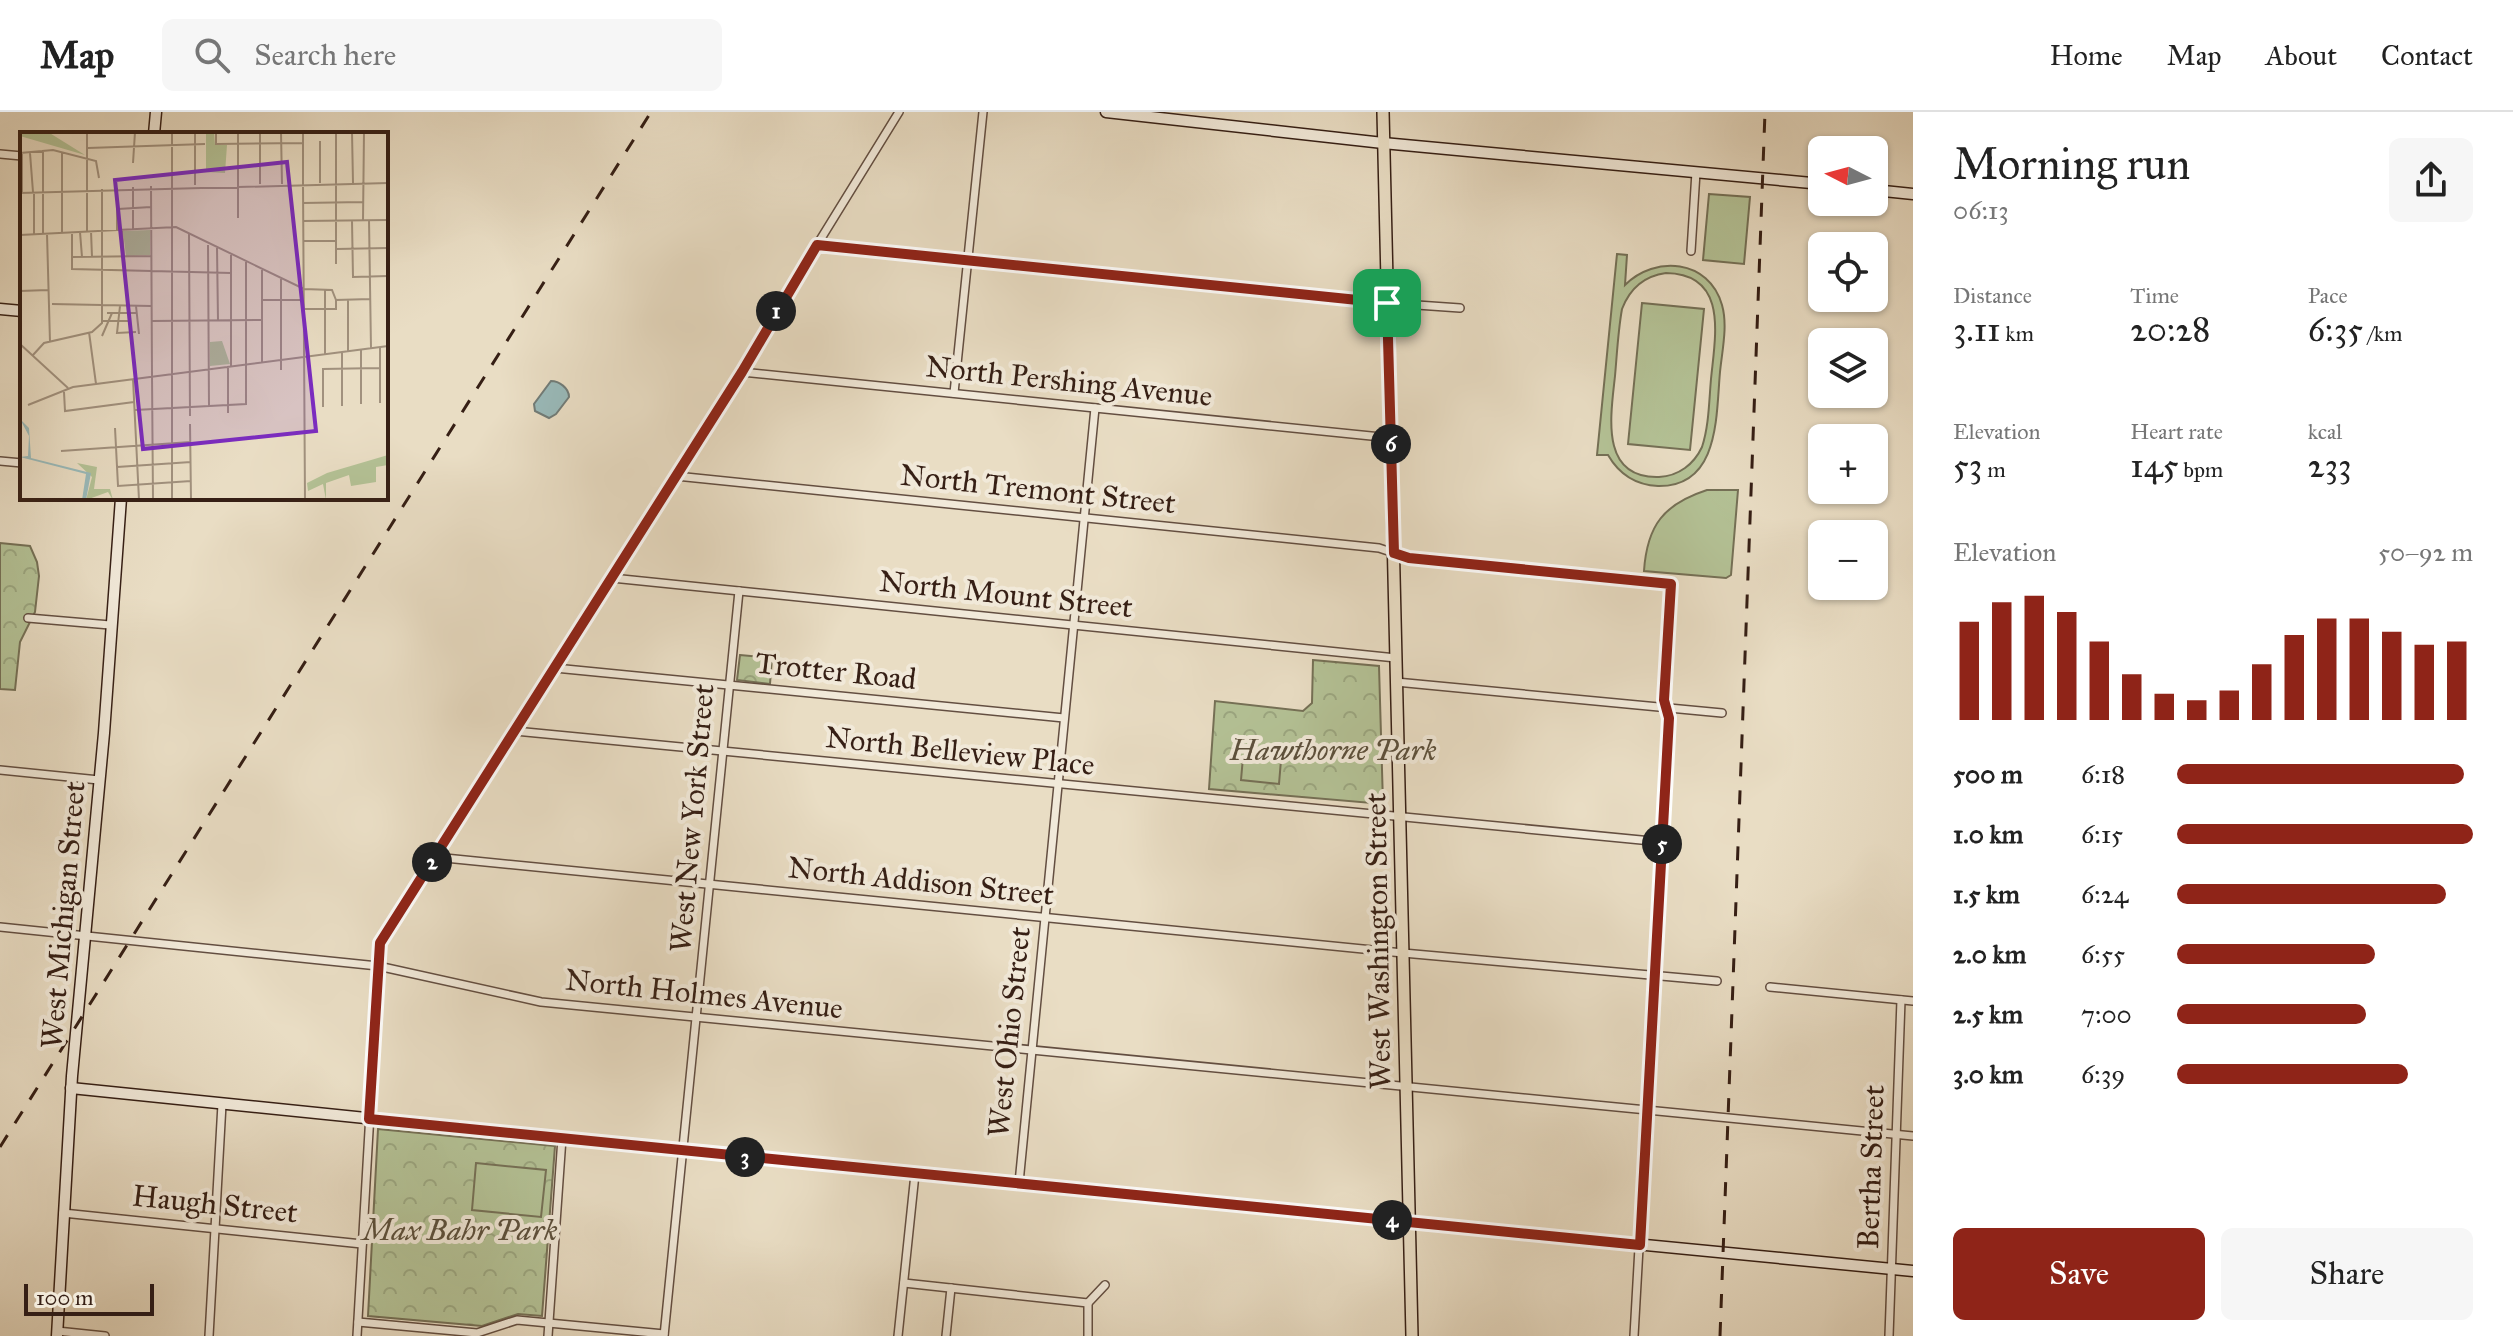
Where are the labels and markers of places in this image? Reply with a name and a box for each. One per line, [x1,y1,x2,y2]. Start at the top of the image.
pin [1353,269,1421,337]
pin: 1 [756,291,796,331]
pin: 6 [1371,424,1411,464]
pin: 5 [1642,824,1682,864]
pin: 2 [412,842,452,882]
pin: 3 [725,1137,765,1177]
pin: 4 [1372,1200,1412,1240]

